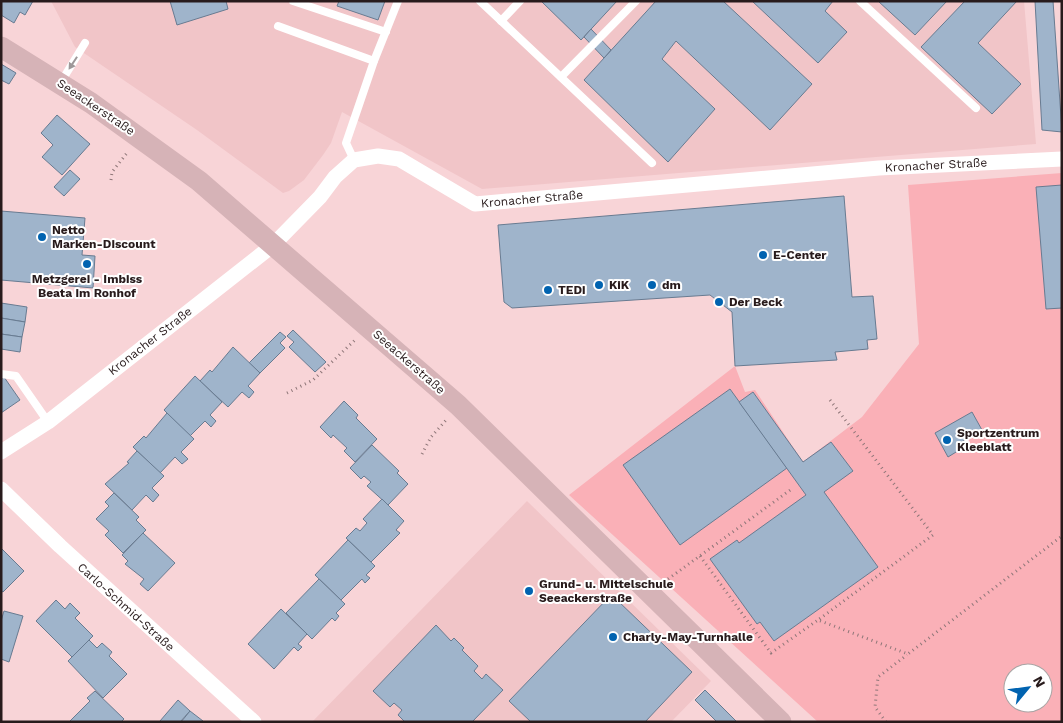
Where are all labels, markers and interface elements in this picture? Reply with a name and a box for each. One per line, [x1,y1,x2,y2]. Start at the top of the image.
one-way arrow [68,56,78,69]
street label: Seeackerstraße [55,76,137,138]
street label: Kronacher Straße [885,155,988,175]
street label: Kronacher Straße [480,188,584,210]
place label: Netto Marken-Discount [52,223,156,251]
marker: Netto Marken-Discount [36,231,48,243]
place label: E-Center [773,248,827,262]
marker: E-Center [757,249,769,261]
marker: Metzgerei - Imbiss Beata im Ronhof [81,258,93,270]
place label: Metzgerei - Imbiss Beata im Ronhof [32,272,143,300]
place label: KiK [609,278,630,292]
place label: dm [662,278,681,292]
marker: KiK [593,279,605,291]
marker: dm [646,279,658,291]
place label: TEDi [558,283,586,297]
marker: TEDi [542,284,554,296]
place label: Der Beck [729,295,783,309]
marker: Der Beck [713,296,725,308]
street label: Kronacher Straße [105,304,195,378]
street label: Seeackerstraße [370,327,448,397]
place label: Sportzentrum Kleeblatt [957,426,1039,454]
marker: Sportzentrum Kleeblatt [941,434,953,446]
street label: Carlo-Schmid-Straße [75,560,177,654]
place label: Grund- u. Mittelschule Seeackerstraße [539,577,674,605]
marker: Grund- u. Mittelschule Seeackerstraße [523,585,535,597]
place label: Charly-May-Turnhalle [623,630,753,644]
marker: Charly-May-Turnhalle [607,631,619,643]
north arrow [1003,663,1053,713]
text: N [1030,673,1049,690]

